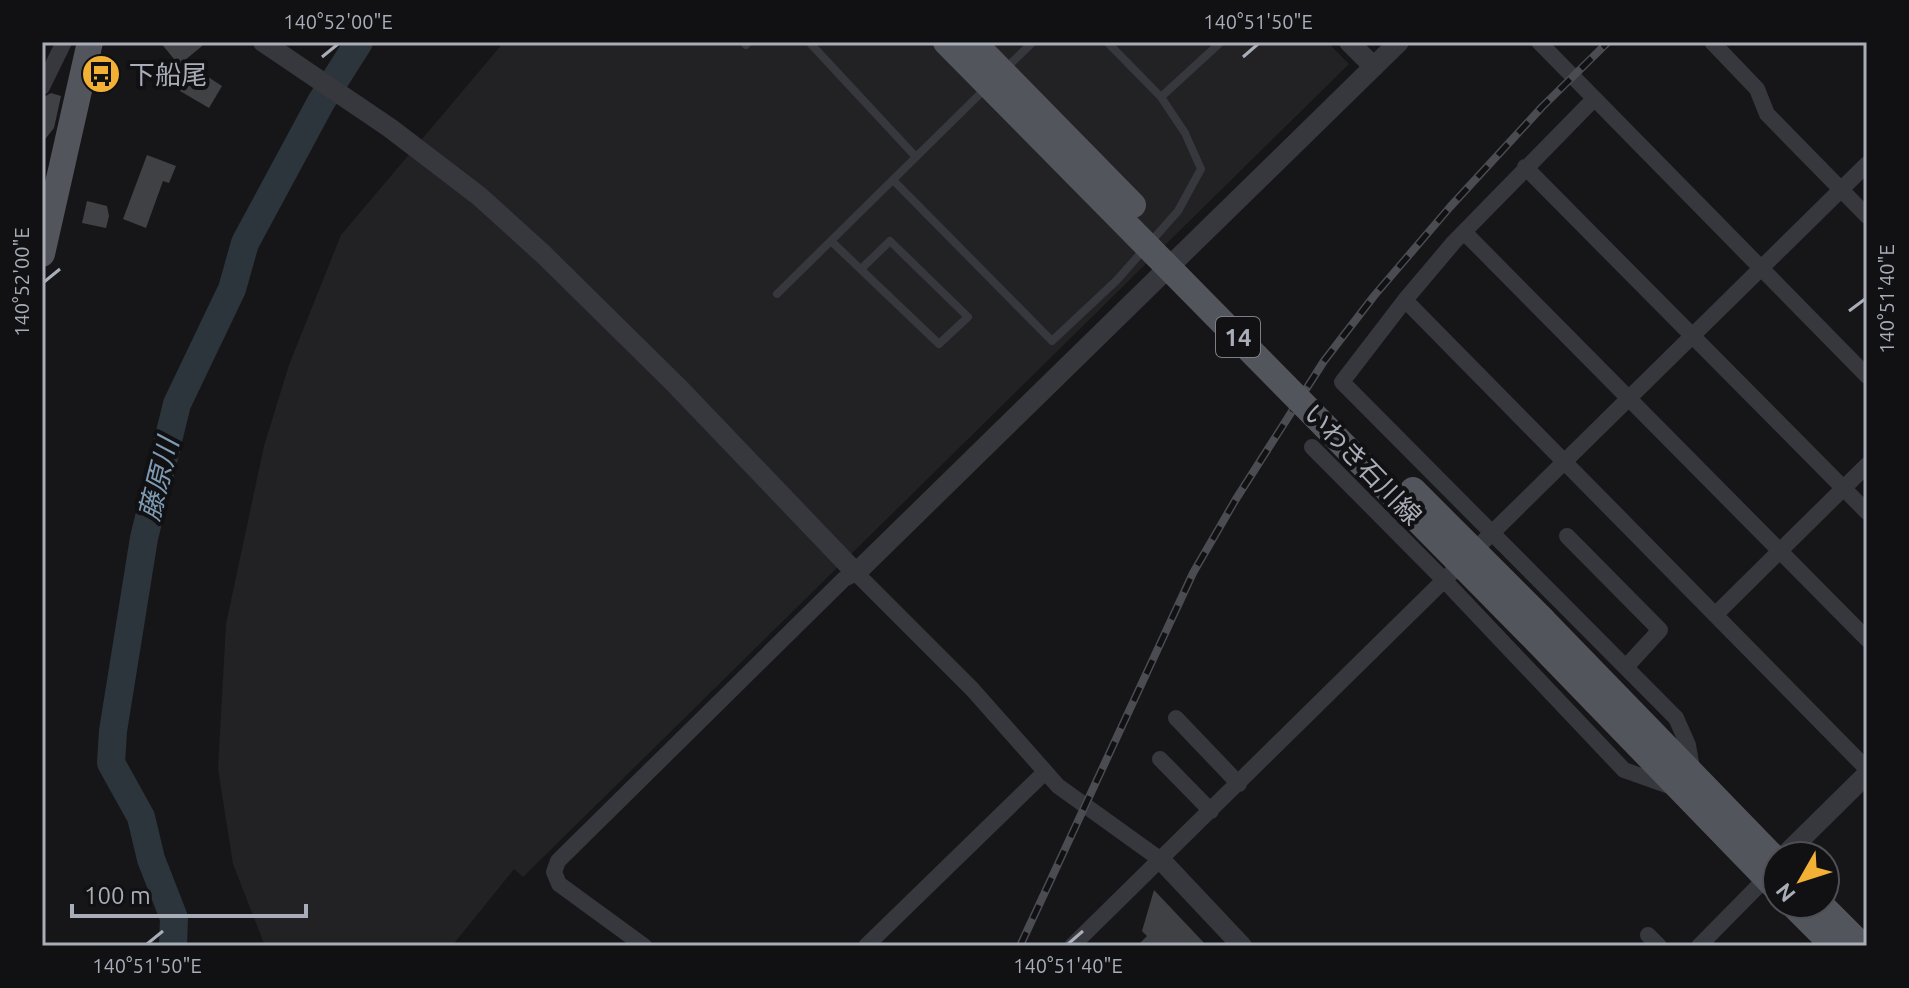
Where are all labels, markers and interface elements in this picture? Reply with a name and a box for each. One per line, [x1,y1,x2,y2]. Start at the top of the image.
text: 140°52'00"E [283,10,393,33]
text: 140°51'50"E [1203,10,1313,33]
bus stop icon: 下船尾 [80,53,122,95]
place label: 下船尾 [129,60,207,89]
text: 140°52'00"E [10,227,33,337]
text: 140°51'40"E [1875,244,1898,354]
road number: 14 [1216,317,1260,357]
street label: いわき石川線 [1298,398,1428,530]
water label: 藤原川 [133,432,184,524]
north arrow [1761,840,1841,920]
scale bar [72,868,306,918]
text: N [1770,879,1800,907]
text: 100 m [84,882,151,909]
text: 140°51'50"E [92,954,202,977]
text: 140°51'40"E [1013,954,1123,977]

